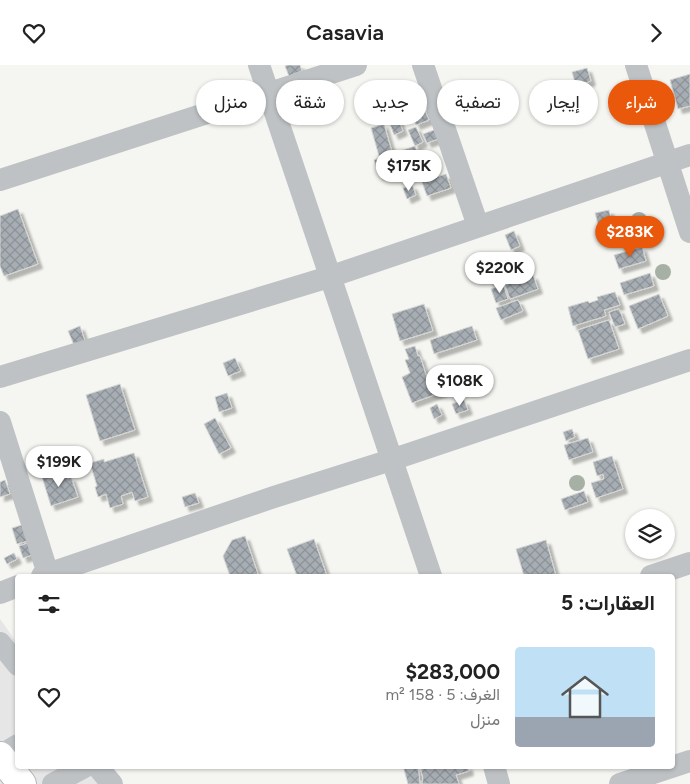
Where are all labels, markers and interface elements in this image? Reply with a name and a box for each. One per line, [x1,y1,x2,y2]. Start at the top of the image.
icon: heart [20,19,48,47]
text: Casavia [306,19,384,46]
icon: forward [642,19,670,47]
chip: منزل [196,80,266,125]
chip: شقة [276,80,344,125]
chip: جديد [354,80,427,125]
chip: تصفية [437,80,519,125]
chip: إيجار [529,80,598,125]
chip: شراء [608,80,675,125]
pin: $175K [374,149,444,192]
text: $175K [387,156,431,175]
pin: $283K [595,215,665,258]
text: $283K [606,222,654,241]
pin: $220K [465,251,535,294]
text: $220K [476,258,524,277]
pin: $108K [425,365,495,407]
text: $108K [437,371,483,390]
pin: $199K [24,445,94,488]
text: $199K [37,452,81,471]
map controls [625,509,675,559]
button: layers [625,509,675,559]
icon: filters [35,590,63,618]
text: العقارات: 5 [561,590,655,615]
text: $283,000 [405,659,500,684]
icon: home [555,667,615,727]
icon: heart [35,683,63,711]
text: الغرف: 5 · 158 m² [385,685,500,704]
text: منزل [470,710,500,729]

